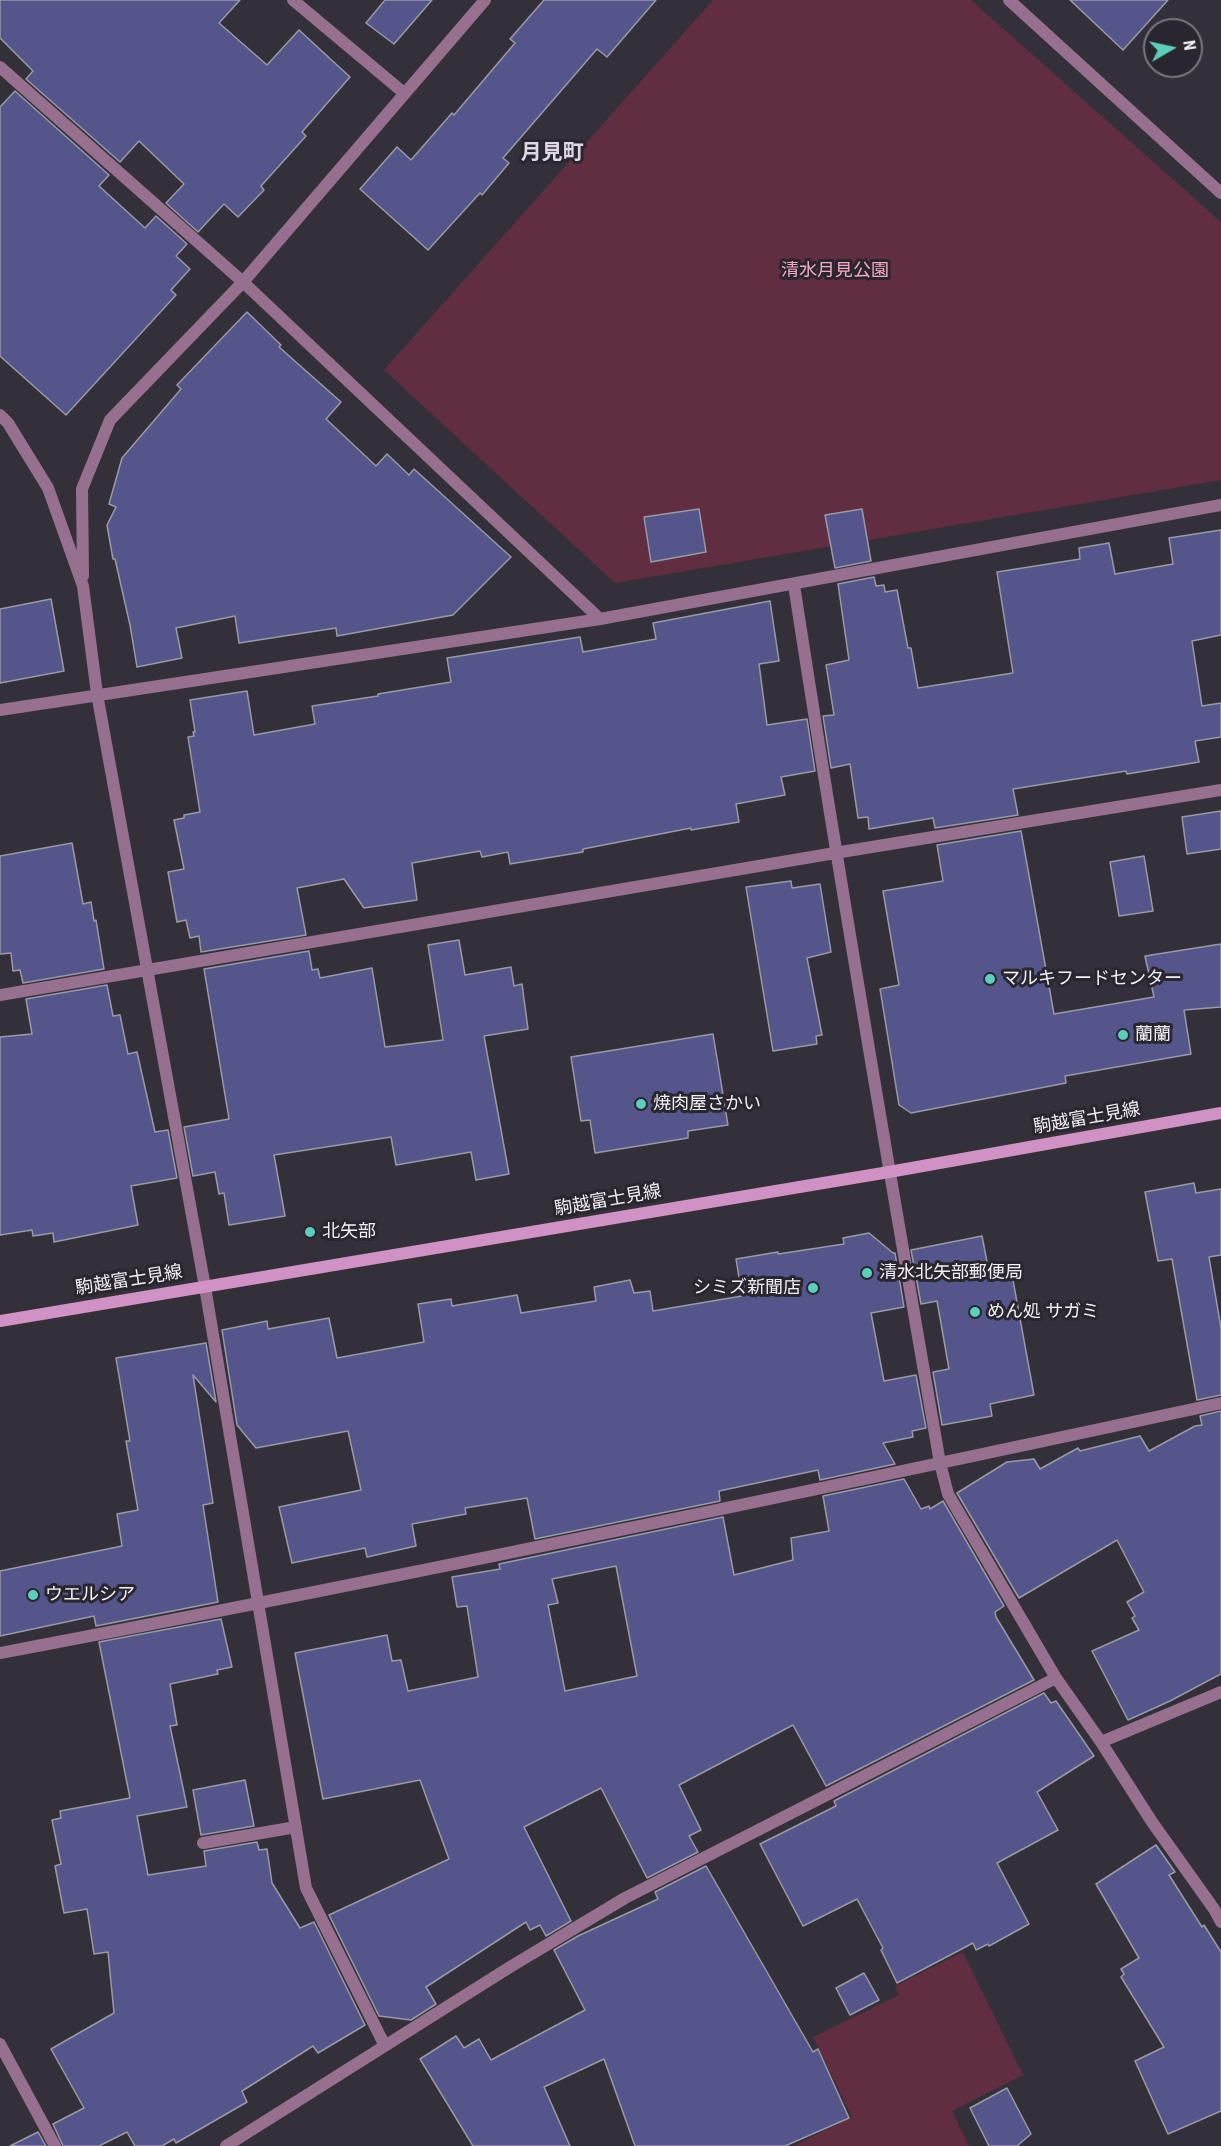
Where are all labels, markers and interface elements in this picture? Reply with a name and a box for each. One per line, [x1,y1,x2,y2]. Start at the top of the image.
north arrow [1143,18,1203,78]
text: N [1179,39,1199,52]
district label: 月見町 [521,141,583,167]
park label: 清水月見公園 [781,260,889,282]
place label: マルキフードセンター [1002,968,1182,990]
marker: マルキフードセンター [983,972,997,986]
place label: 蘭蘭 [1135,1024,1171,1046]
marker: 蘭蘭 [1116,1028,1130,1042]
place label: 焼肉屋さかい [653,1093,761,1115]
marker: 焼肉屋さかい [634,1097,648,1111]
street label: 駒越富士見線 [1032,1099,1142,1139]
street label: 駒越富士見線 [553,1181,663,1221]
place label: 北矢部 [322,1221,376,1243]
marker: 北矢部 [303,1225,317,1239]
street label: 駒越富士見線 [74,1262,184,1300]
place label: 清水北矢部郵便局 [879,1262,1023,1284]
marker: 清水北矢部郵便局 [860,1266,874,1280]
place label: シミズ新聞店 [693,1277,801,1299]
marker: シミズ新聞店 [806,1281,820,1295]
place label: めん処 サガミ [987,1301,1099,1323]
marker: めん処 サガミ [968,1305,982,1319]
place label: ウエルシア [45,1584,135,1606]
marker: ウエルシア [26,1588,40,1602]

